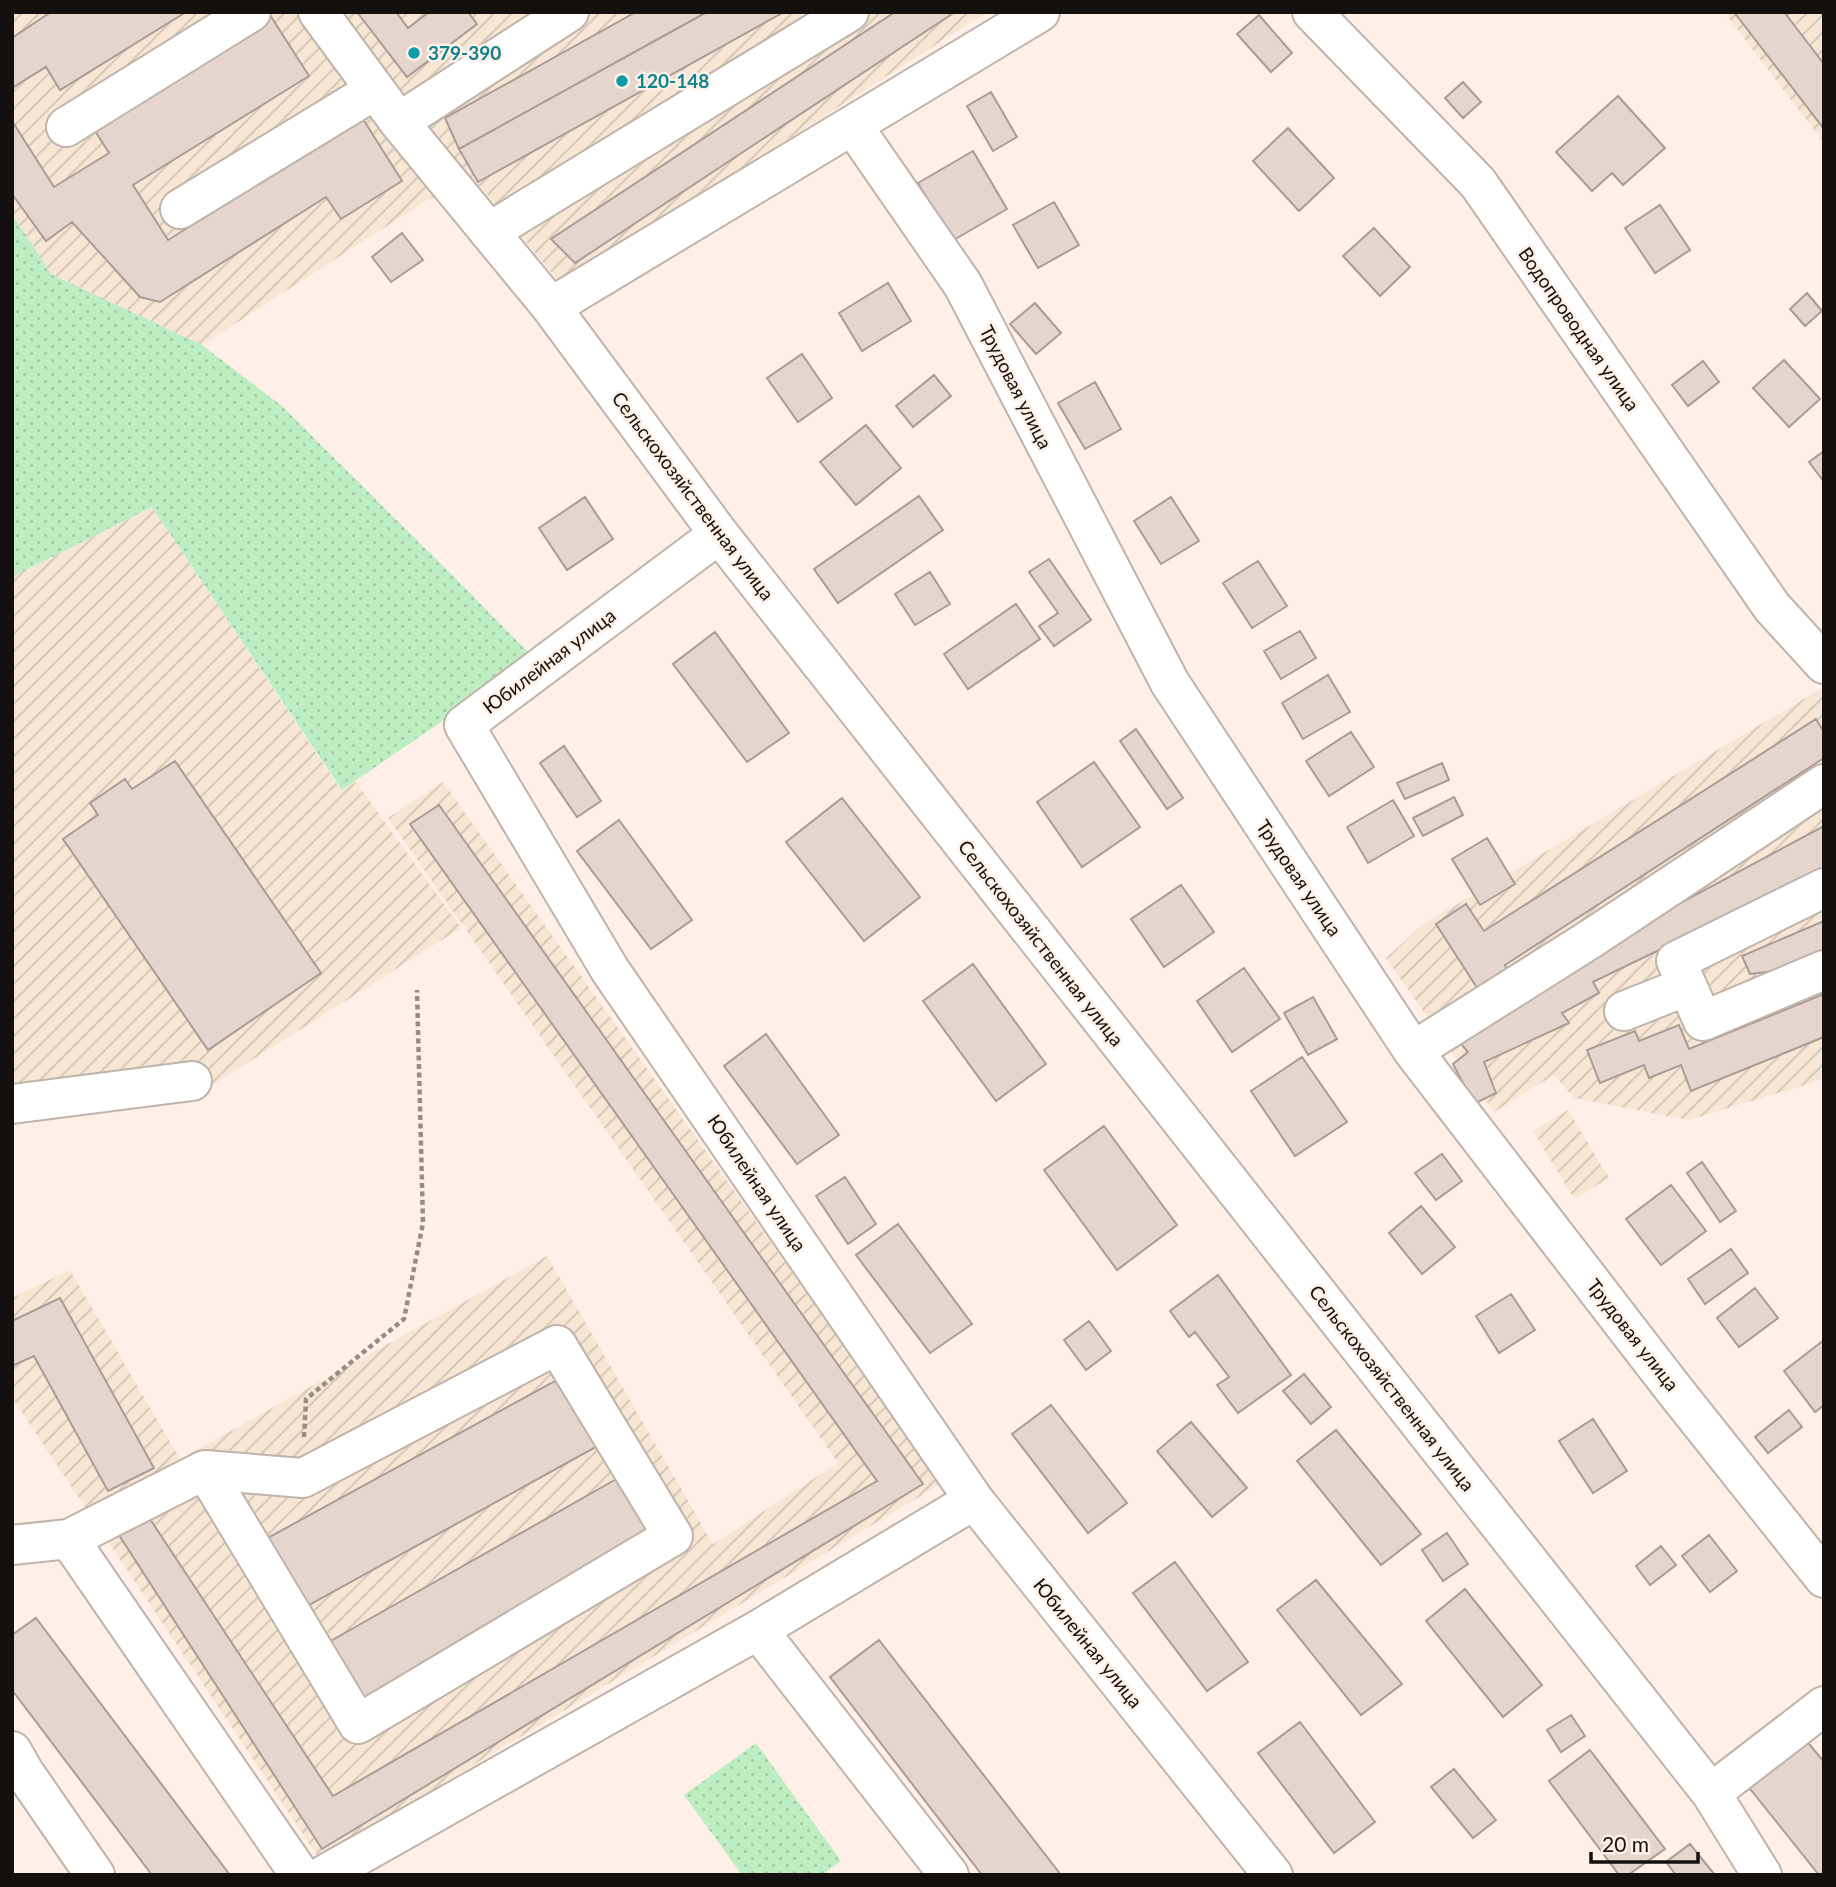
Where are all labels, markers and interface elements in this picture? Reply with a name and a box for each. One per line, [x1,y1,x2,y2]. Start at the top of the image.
place label: 379-390 [428,41,501,64]
marker: 379-390 [406,45,422,61]
place label: 120-148 [636,69,709,92]
marker: 120-148 [614,73,630,89]
street label: Водопроводная улица [1514,242,1645,415]
street label: Трудовая улица [975,321,1058,452]
street label: Сельскохозяйственная улица [607,387,779,604]
street label: Юбилейная улица [478,603,620,718]
street label: Трудовая улица [1252,815,1347,940]
street label: Сельскохозяйственная улица [954,835,1129,1050]
street label: Юбилейная улица [703,1110,812,1256]
street label: Трудовая улица [1583,1274,1684,1395]
street label: Сельскохозяйственная улица [1305,1280,1480,1495]
street label: Юбилейная улица [1029,1573,1148,1712]
scale bar [1591,1820,1698,1864]
text: 20 m [1602,1831,1649,1856]

